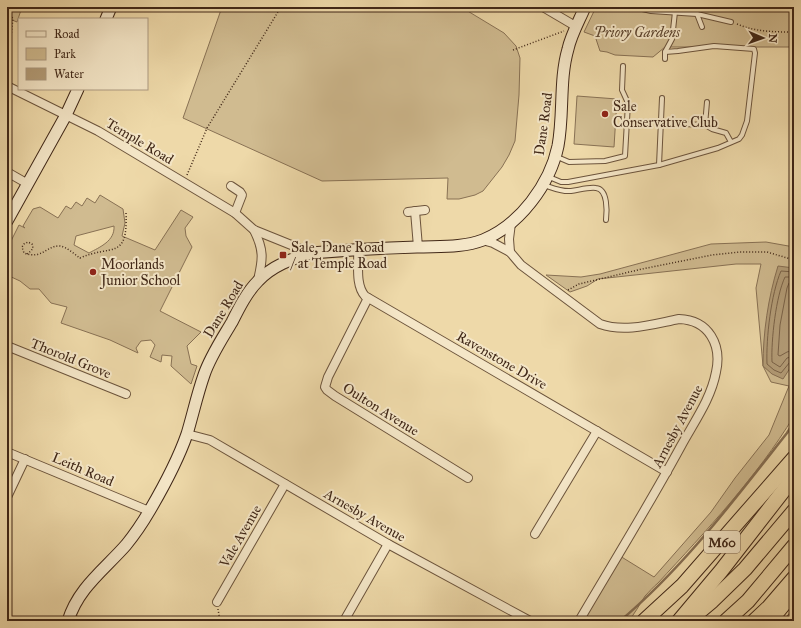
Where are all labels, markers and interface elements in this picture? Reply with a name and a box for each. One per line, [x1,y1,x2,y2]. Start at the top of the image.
legend [18,18,148,90]
north arrow [743,18,783,58]
park label: Priory Gardens [594,24,681,41]
text: Road [54,27,80,41]
text: N [766,33,779,44]
text: Park [54,47,76,61]
text: Water [54,67,84,81]
street label: Dane Road [531,92,556,157]
place label: Sale Conservative Club [613,98,718,131]
marker: Sale Conservative Club [600,109,610,119]
street label: Temple Road [103,115,176,168]
place label: Sale, Dane Road / at Temple Road [290,239,387,272]
marker: Sale, Dane Road / at Temple Road [278,250,288,260]
place label: Moorlands Junior School [99,256,180,290]
marker: Moorlands Junior School [88,267,98,277]
street label: Dane Road [200,278,247,341]
street label: Ravenstone Drive [454,328,550,393]
street label: Thorold Grove [28,335,114,382]
street label: Oulton Avenue [340,379,422,440]
street label: Arnesby Avenue [648,382,706,471]
street label: Leith Road [49,449,116,490]
street label: Arnesby Avenue [320,485,409,546]
street label: Vale Avenue [215,502,265,571]
road number: M60 [704,531,740,553]

